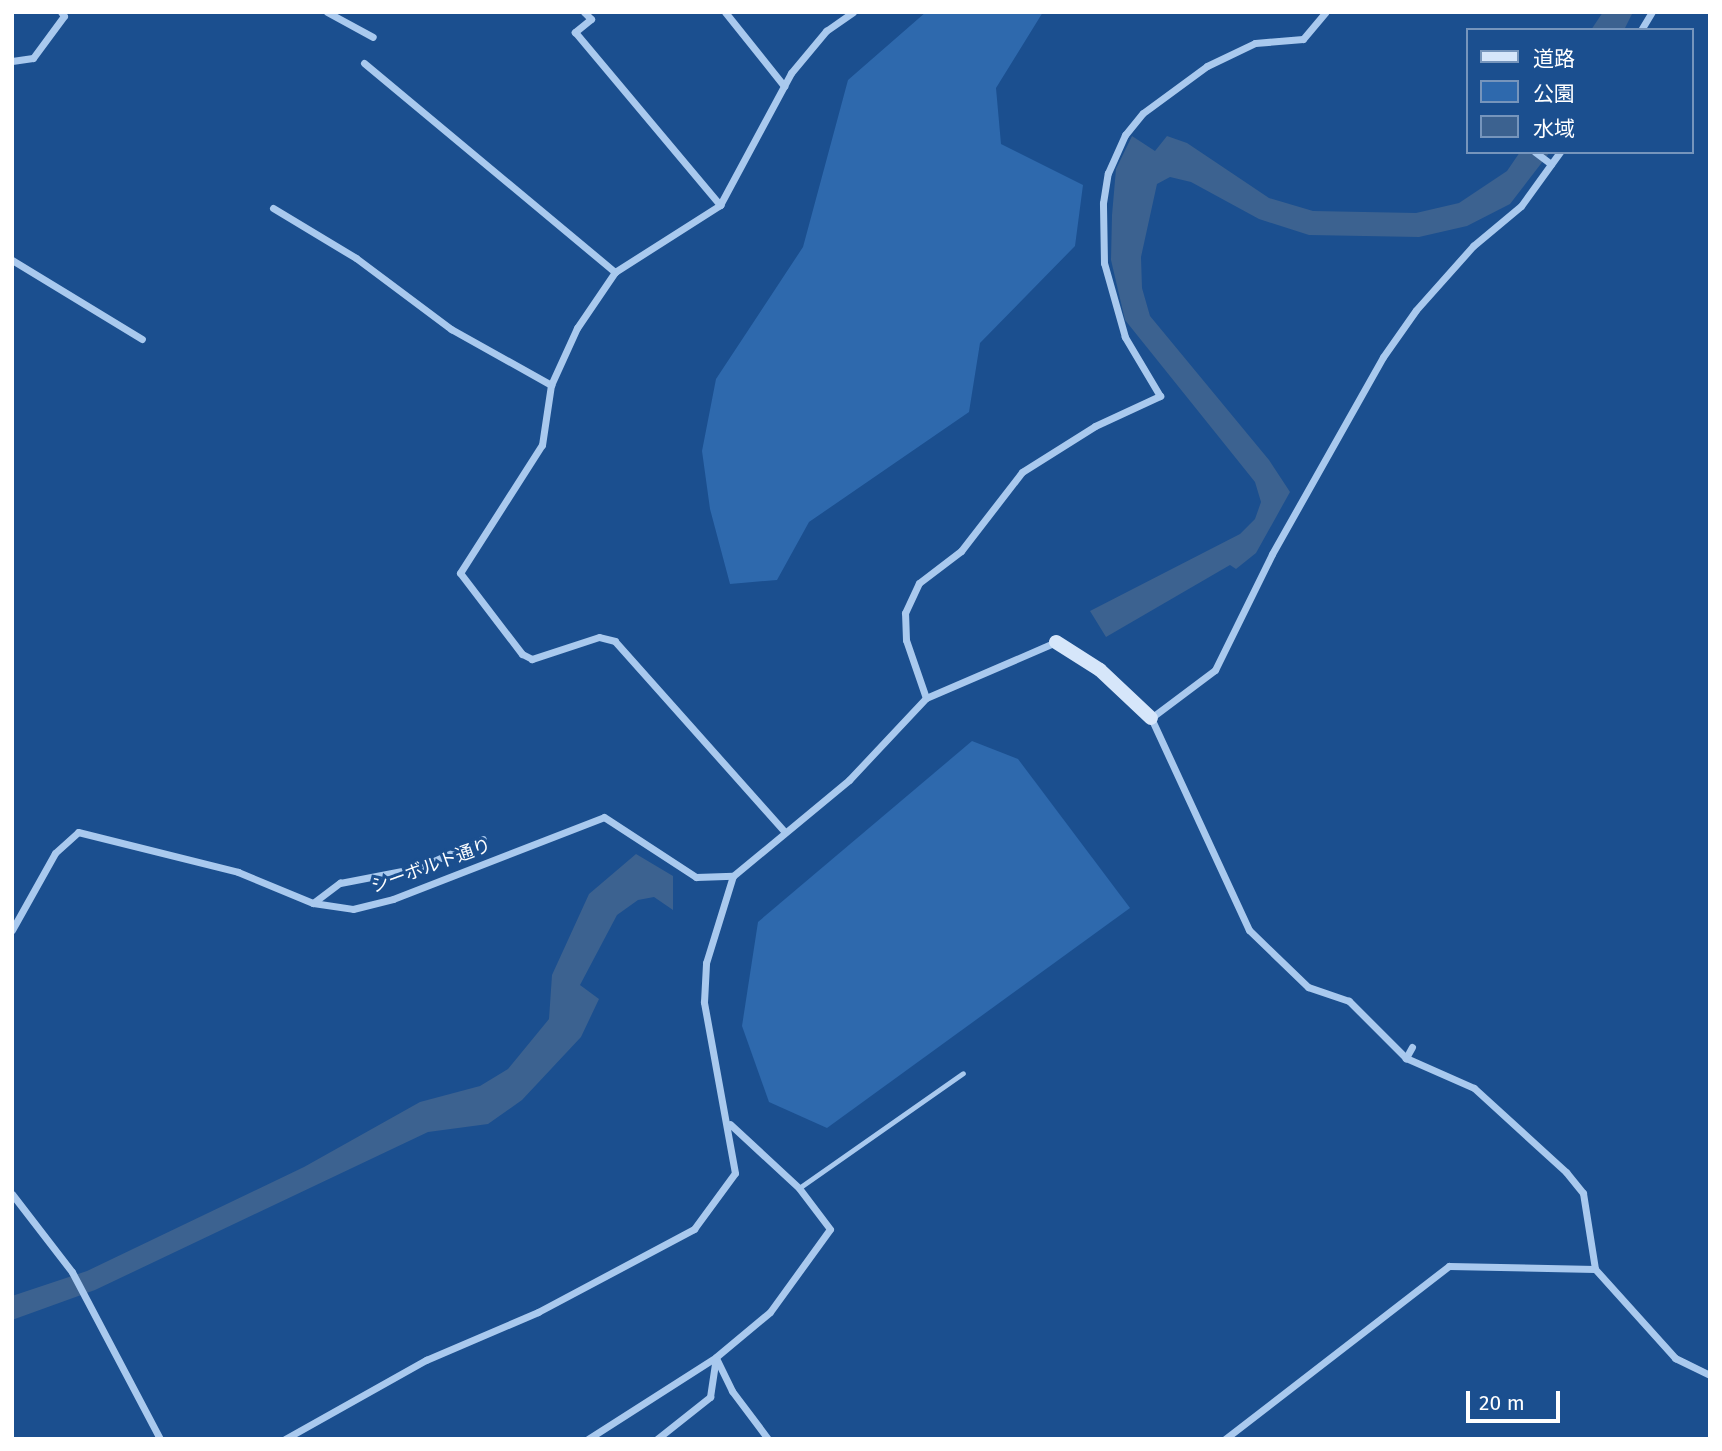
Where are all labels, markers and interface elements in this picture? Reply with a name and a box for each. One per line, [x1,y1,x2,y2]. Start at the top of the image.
legend [1466,28,1694,154]
text: 道路 [1533,46,1575,72]
text: 公園 [1533,81,1575,107]
text: 水域 [1533,116,1575,142]
street label: シーボルト通り [368,834,494,898]
scale bar [1470,1378,1564,1422]
text: 20 m [1479,1390,1525,1416]

